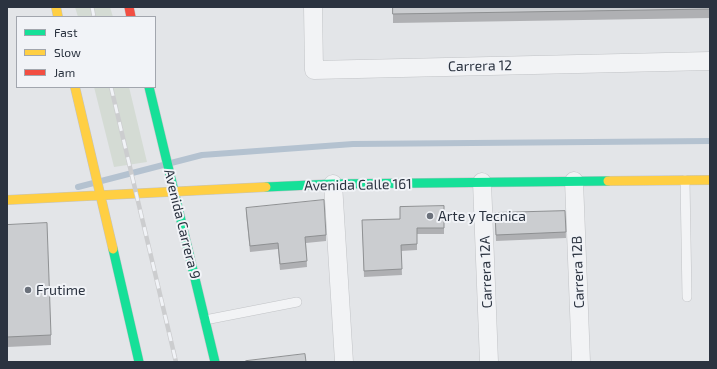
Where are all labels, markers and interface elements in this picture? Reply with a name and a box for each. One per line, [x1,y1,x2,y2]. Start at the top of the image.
legend [16,16,156,88]
text: Fast [54,25,77,39]
text: Slow [54,45,81,59]
street label: Carrera 12 [448,57,512,75]
text: Jam [54,65,75,79]
street label: Avenida Carrera 9 [160,167,204,281]
street label: Avenida Calle 161 [304,176,412,194]
place label: Arte y Tecnica [438,208,526,224]
marker: Arte y Tecnica [425,211,435,221]
street label: Carrera 12A [476,235,496,309]
street label: Carrera 12B [568,235,588,309]
place label: Frutime [36,282,85,298]
marker: Frutime [23,285,33,295]

